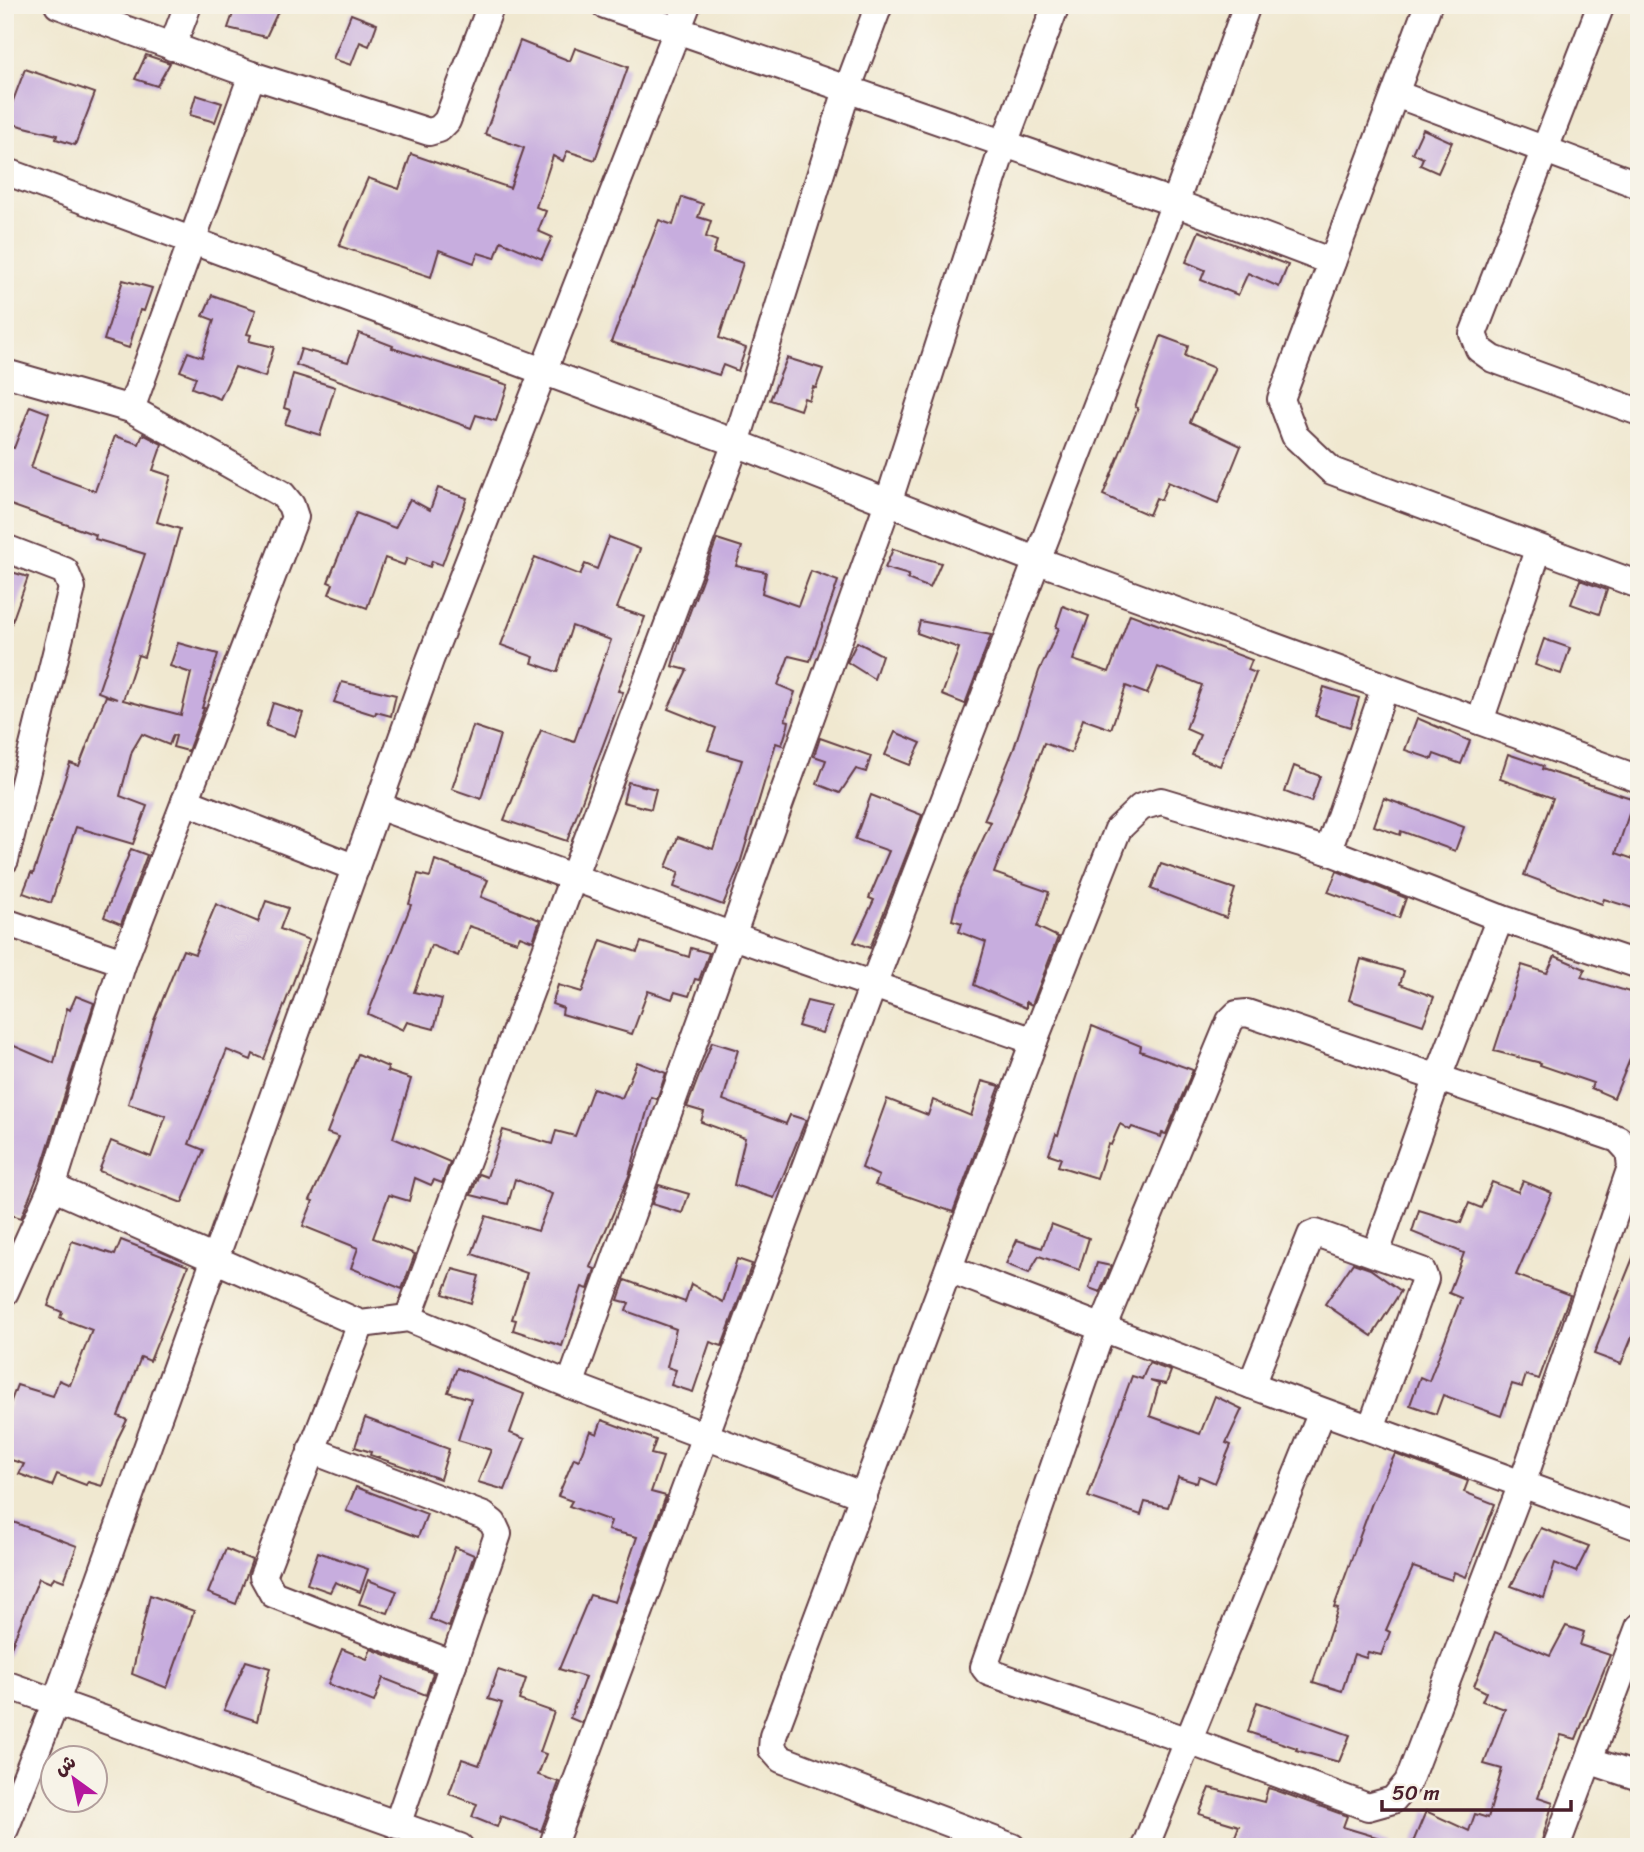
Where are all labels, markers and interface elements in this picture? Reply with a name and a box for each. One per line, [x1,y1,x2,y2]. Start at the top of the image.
north arrow [38,1744,108,1814]
text: ش [47,1746,83,1785]
scale bar [1382,1768,1570,1812]
text: 50 m [1392,1774,1440,1812]

